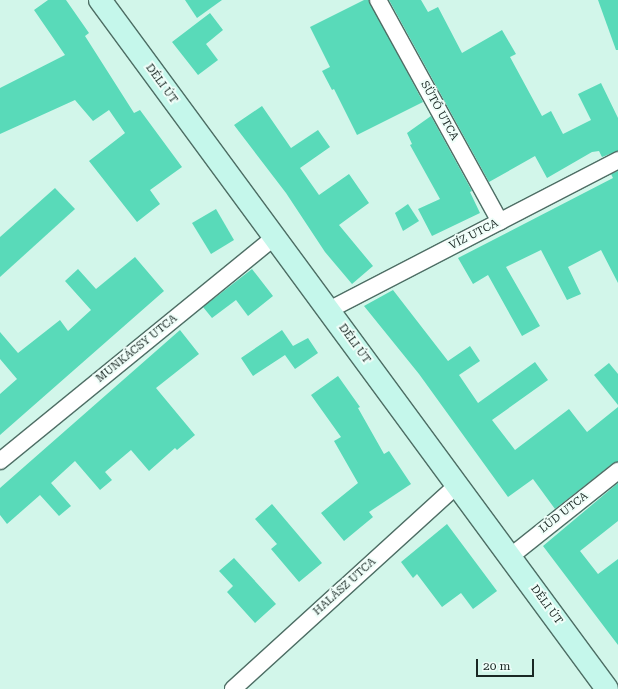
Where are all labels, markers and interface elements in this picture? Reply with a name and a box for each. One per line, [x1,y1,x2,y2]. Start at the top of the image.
street label: DÉLI ÚT [142,62,180,106]
street label: SÜTŐ UTCA [417,79,461,143]
street label: VÍZ UTCA [447,217,501,253]
street label: MUNKÁCSY UTCA [94,312,180,386]
street label: DÉLI ÚT [335,322,373,366]
street label: LÚD UTCA [537,490,591,536]
street label: HALÁSZ UTCA [311,555,379,619]
street label: DÉLI ÚT [527,583,565,627]
scale bar [478,651,536,677]
text: 20 m [483,659,510,673]

